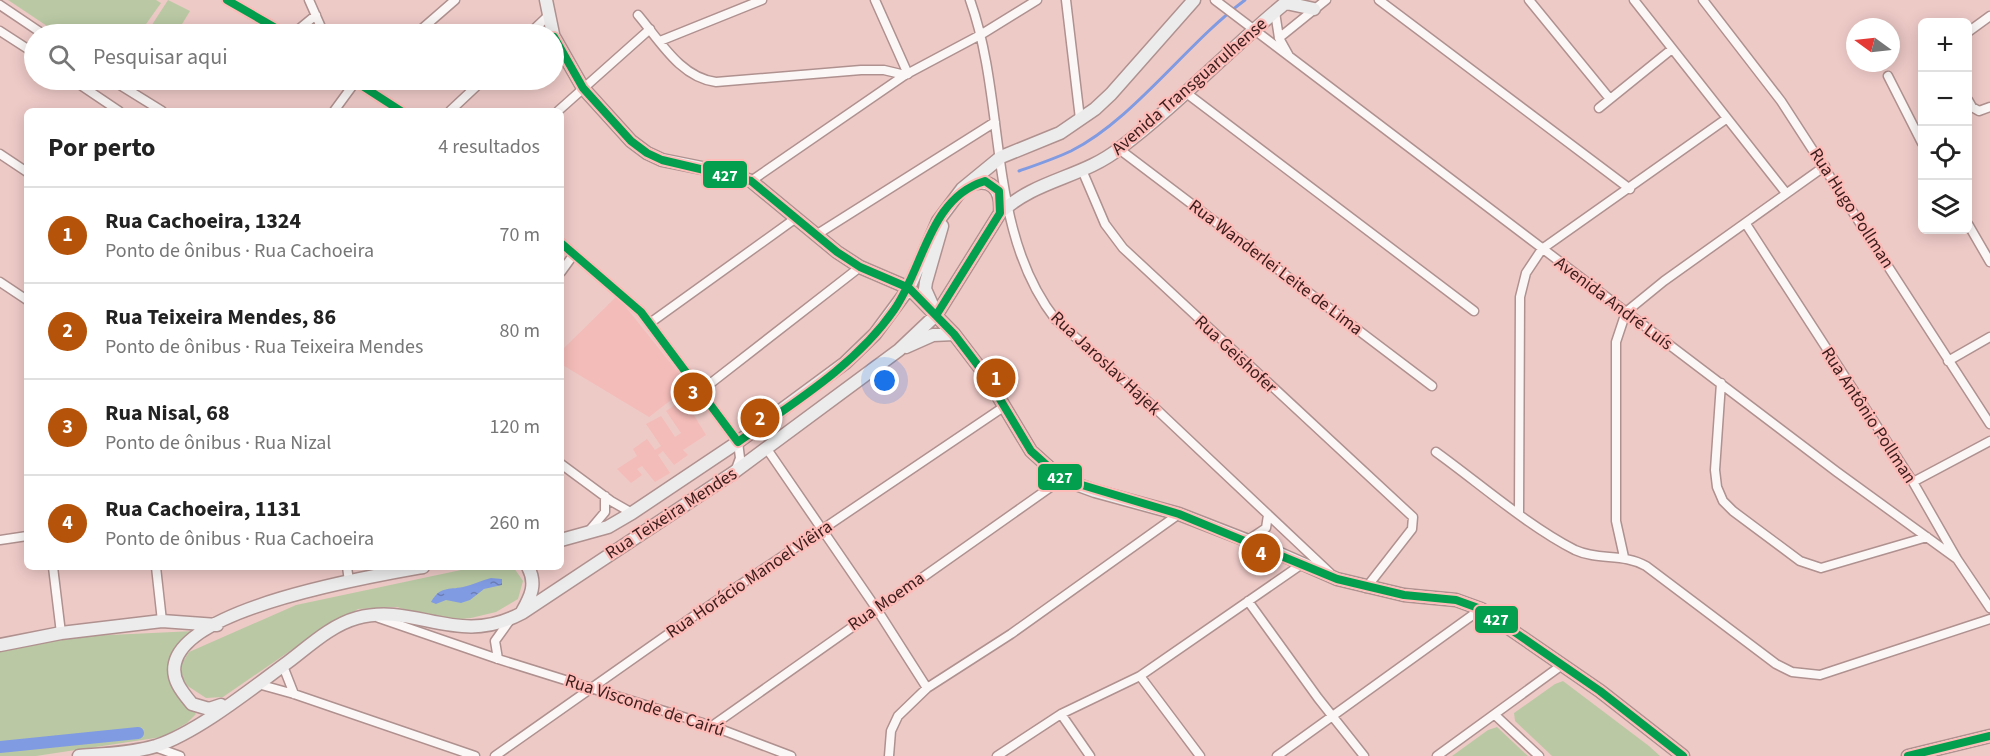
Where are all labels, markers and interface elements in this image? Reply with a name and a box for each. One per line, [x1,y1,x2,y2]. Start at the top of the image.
street label: Avenida Transguarulhense [1106,12,1272,161]
north arrow [1846,18,1900,72]
map controls [1918,18,1972,234]
button: + [1918,18,1972,72]
search box [24,24,564,90]
icon: search [45,41,78,74]
text: Pesquisar aqui [93,41,228,73]
button: − [1918,72,1972,126]
button: locate [1918,126,1972,180]
text: Por perto [48,129,156,166]
text: 4 resultados [438,133,540,161]
street label: Rua Hugo Pollman [1803,143,1900,273]
line badge: 427 [702,160,748,189]
text: 427 [712,165,738,187]
button: layers [1918,180,1972,234]
street label: Rua Wanderlei Leite de Lima [1183,194,1368,341]
text: Rua Cachoeira, 1324 [105,205,301,237]
text: 1 [62,221,73,249]
text: 70 m [500,221,540,249]
text: Ponto de ônibus · Rua Cachoeira [105,237,374,265]
street label: Avenida André Luís [1549,251,1678,356]
text: Rua Teixeira Mendes, 86 [105,301,336,333]
street label: Rua Jaroslav Hajek [1045,306,1166,421]
street label: Rua Geishofer [1189,310,1283,400]
text: 2 [62,317,73,345]
text: 80 m [500,317,540,345]
text: Ponto de ônibus · Rua Teixeira Mendes [105,333,423,361]
street label: Rua Antônio Pollman [1815,342,1922,488]
pin: 1 [976,356,1016,400]
your location [870,366,899,395]
pin: 3 [674,370,712,414]
pin: 2 [740,396,780,440]
text: Rua Nisal, 68 [105,397,230,429]
text: 3 [62,413,73,441]
text: 120 m [490,413,540,441]
text: Ponto de ônibus · Rua Nizal [105,429,331,457]
street label: Rua Teixeira Mendes [601,461,742,565]
line badge: 427 [1037,463,1083,491]
text: 427 [1047,467,1073,489]
text: Rua Cachoeira, 1131 [105,493,301,525]
text: 4 [62,509,73,537]
text: 260 m [490,509,540,537]
street label: Rua Horácio Manoel Viêira [661,514,837,645]
text: Ponto de ônibus · Rua Cachoeira [105,525,374,553]
pin: 4 [1242,530,1280,576]
street label: Rua Moema [843,566,930,637]
line badge: 427 [1474,605,1519,634]
text: 427 [1483,609,1509,631]
street label: Rua Visconde de Cairú [562,668,728,743]

